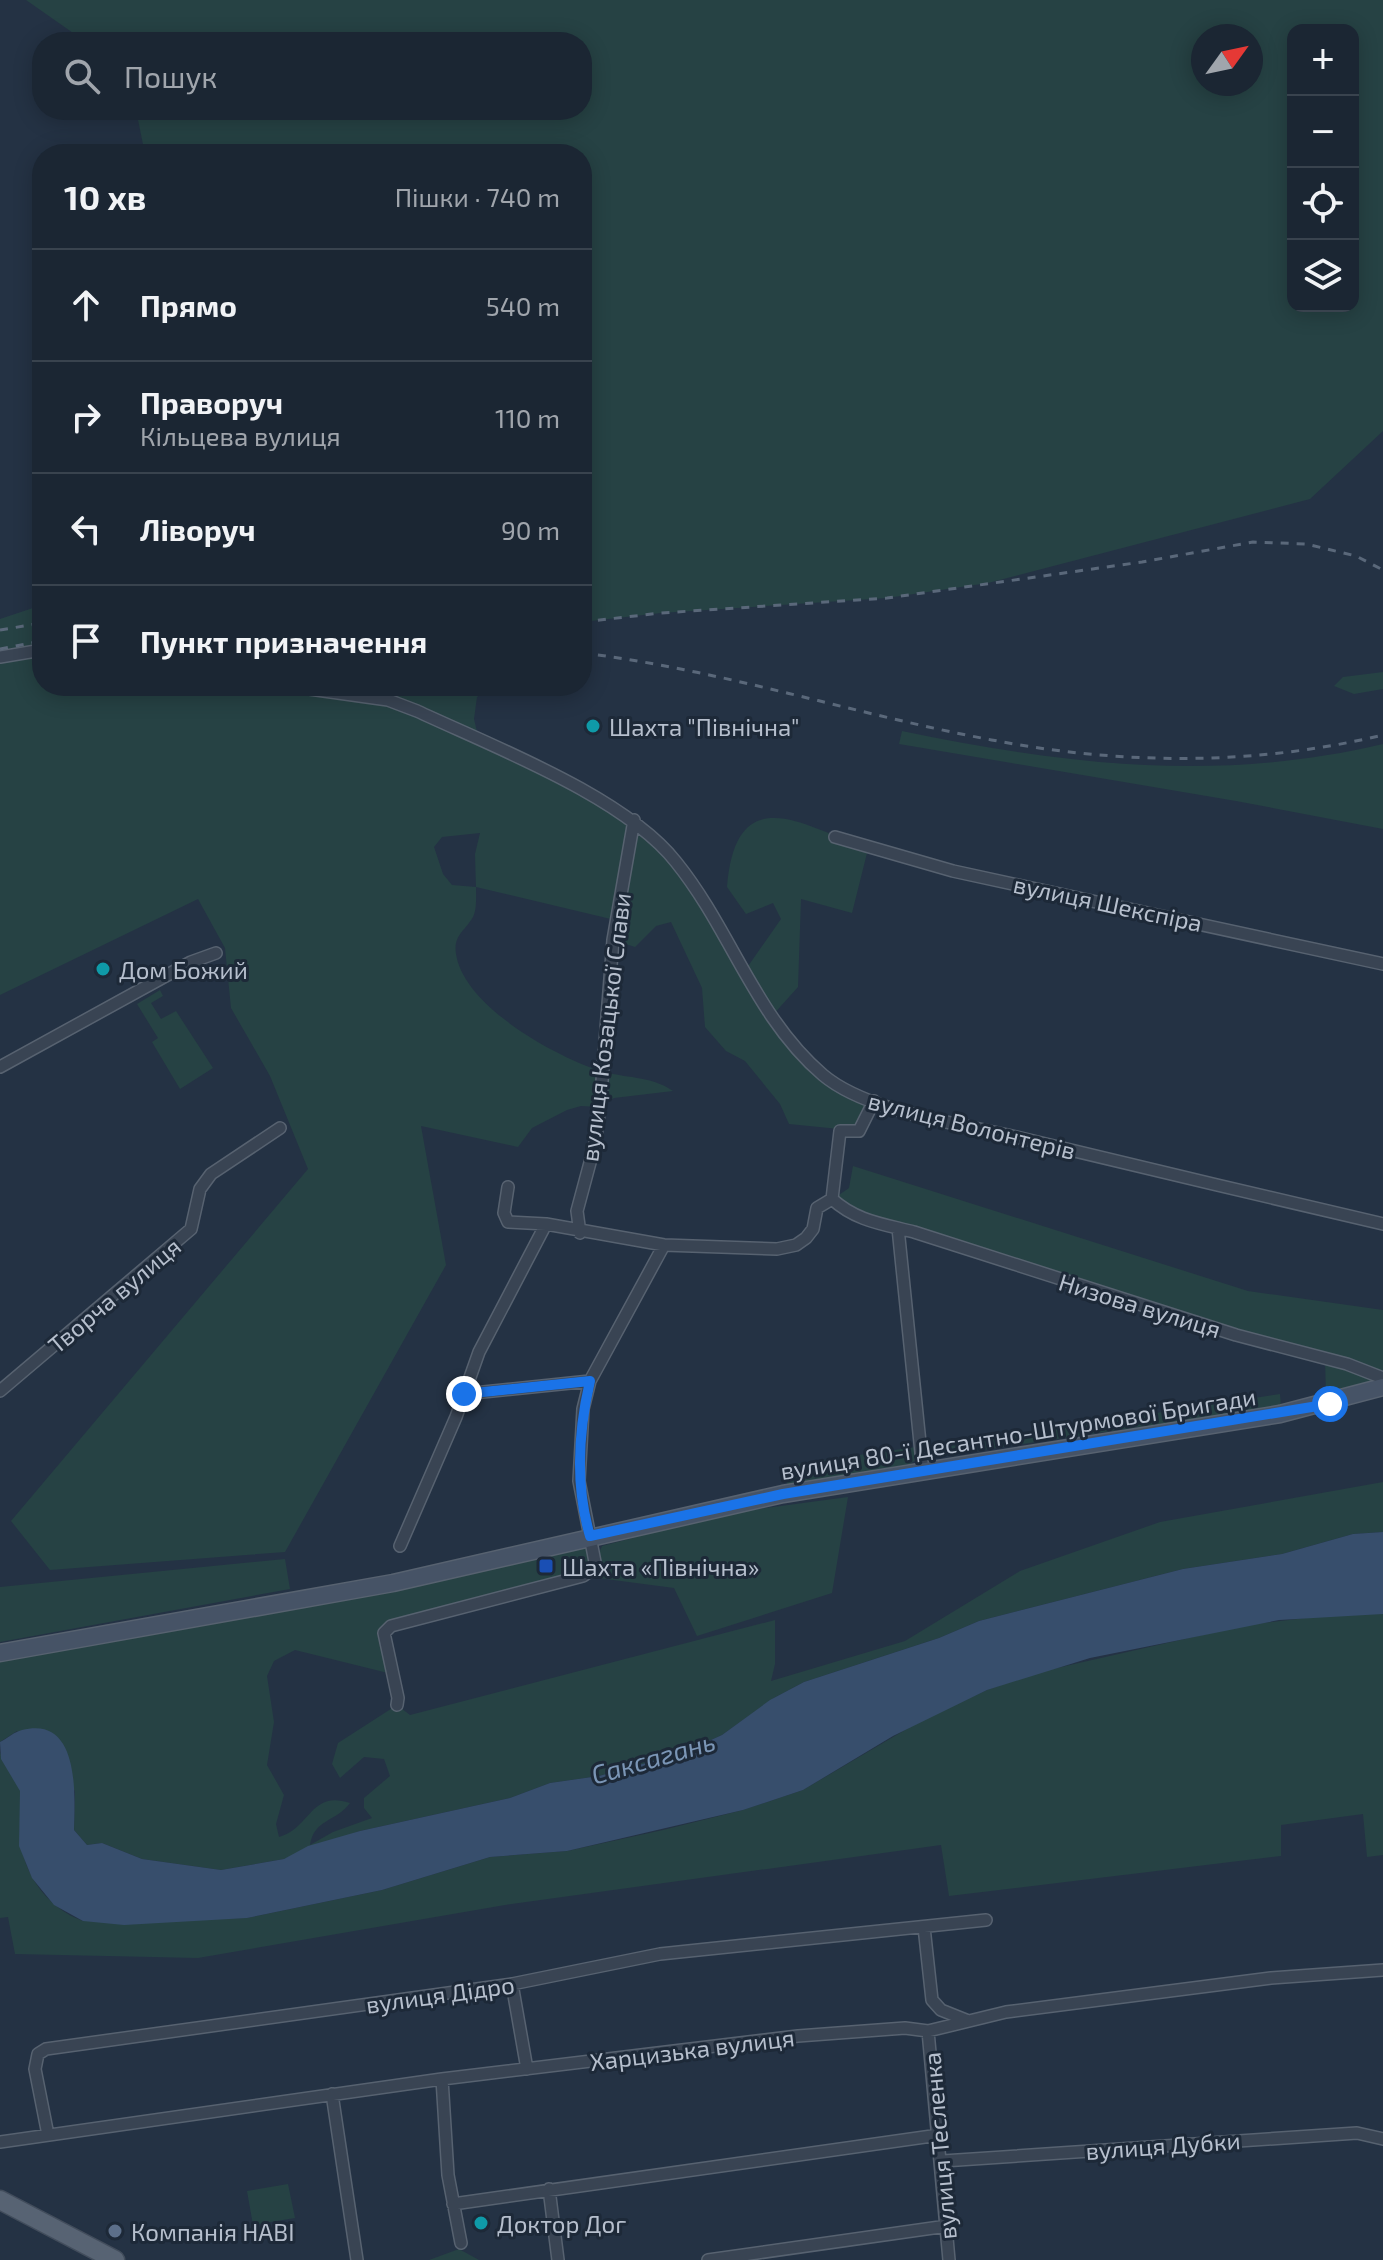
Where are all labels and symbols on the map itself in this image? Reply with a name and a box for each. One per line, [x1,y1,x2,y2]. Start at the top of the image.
north arrow [1191,24,1263,96]
place label: Шахта "Північна" [609,712,799,741]
marker: Шахта "Північна" [584,717,602,735]
street label: вулиця Шекспіра [1011,869,1205,938]
street label: вулиця Козацької Слави [574,891,637,1163]
place label: Дом Божий [119,955,248,984]
marker: Дом Божий [94,960,112,978]
street label: вулиця Волонтерів [865,1085,1079,1166]
street label: Творча вулиця [42,1231,187,1360]
street label: Низова вулиця [1055,1267,1224,1344]
route end [446,1376,482,1412]
street label: вулиця 80-ї Десантно-Штурмової Бригади [778,1381,1258,1486]
route start [1312,1386,1348,1422]
place label: Шахта «Північна» [562,1552,759,1581]
marker: Шахта «Північна» [537,1557,555,1575]
water label: Саксагань [587,1725,719,1789]
street label: вулиця Дідро [364,1969,516,2020]
street label: Харцизька вулиця [588,2022,796,2077]
street label: вулиця Тесленка [916,2051,963,2241]
street label: вулиця Дубки [1085,2125,1242,2166]
place label: Доктор Дог [497,2209,626,2238]
marker: Доктор Дог [472,2214,490,2232]
place label: Компанія НАВІ [131,2217,294,2246]
marker: Компанія НАВІ [106,2222,124,2240]

